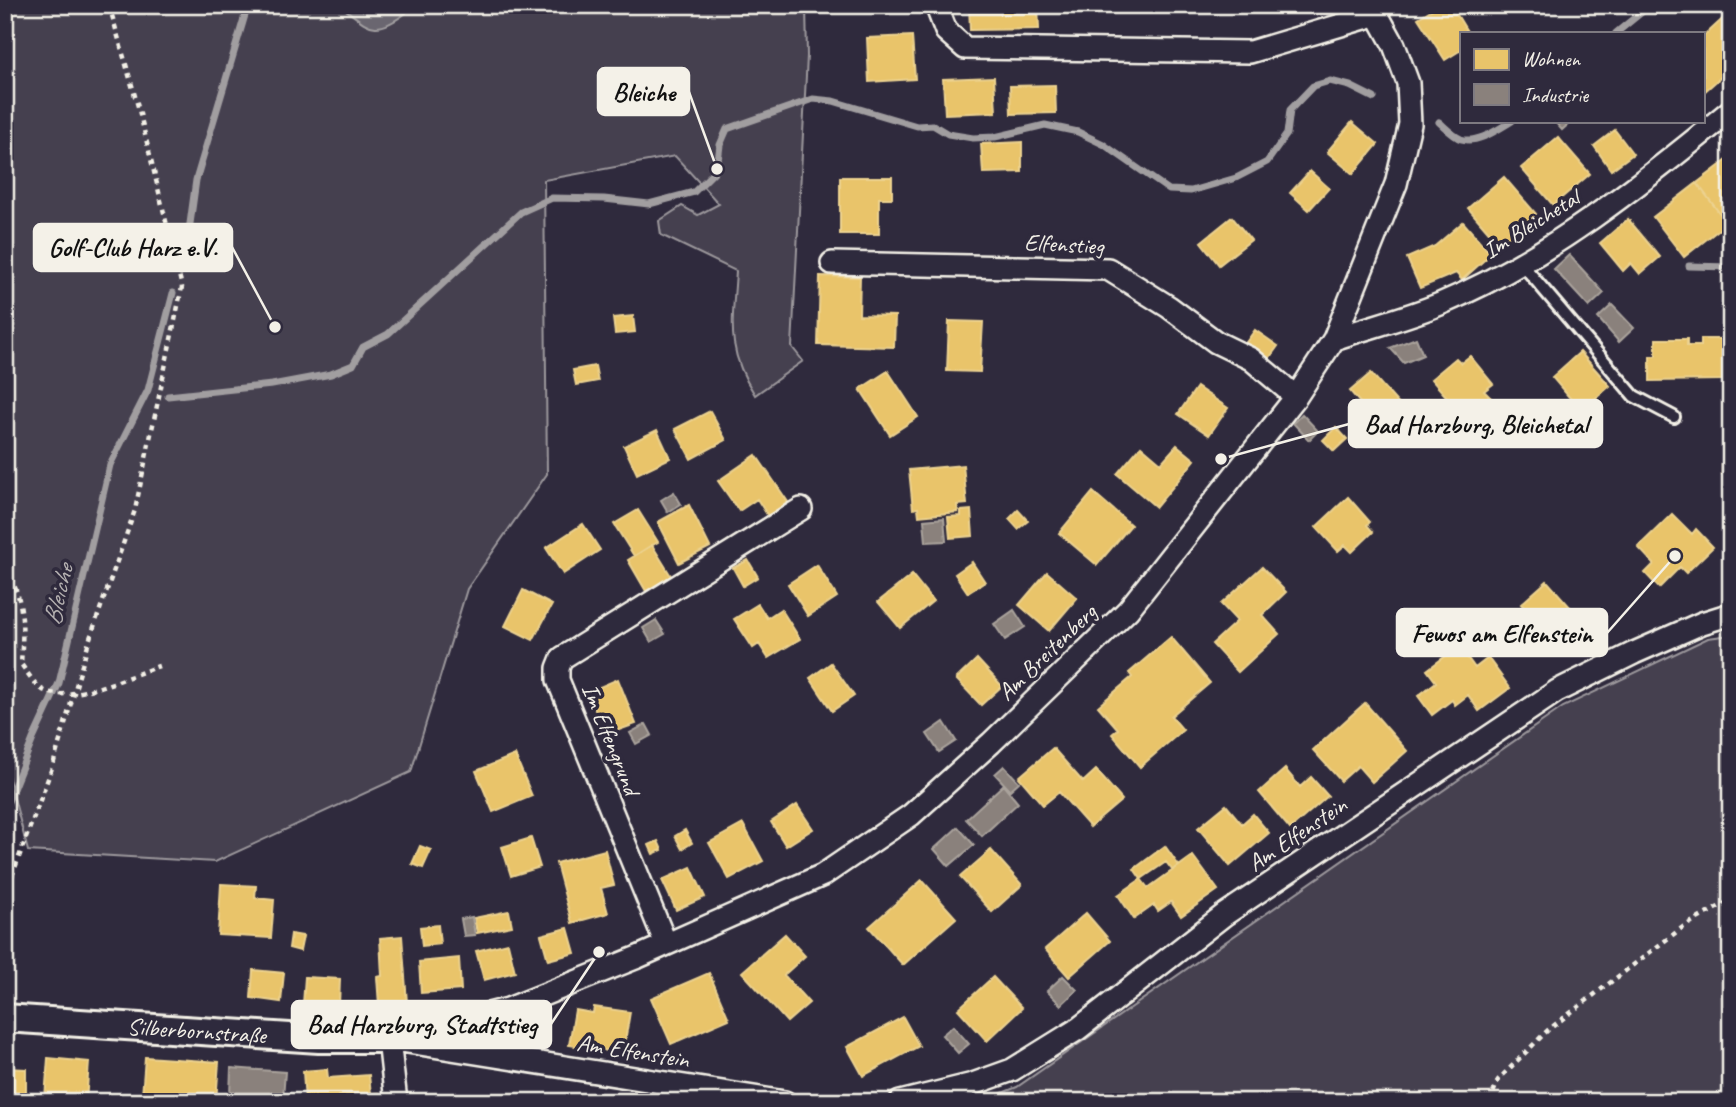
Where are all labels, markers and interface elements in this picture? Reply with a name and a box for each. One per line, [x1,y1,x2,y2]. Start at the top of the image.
legend [1460,32,1704,122]
text: Wohnen [1522,46,1582,72]
callout: Bleiche [598,68,689,115]
text: Bleiche [613,76,677,109]
text: Industrie [1522,82,1589,108]
street label: Im Bleichetal [1477,181,1588,265]
callout: Golf-Club Harz e.V. [34,224,232,271]
street label: Elfenstieg [1024,227,1106,261]
text: Golf-Club Harz e.V. [49,231,218,264]
callout: Bad Harzburg, Bleichetal [1349,400,1602,447]
text: Bad Harzburg, Bleichetal [1364,408,1592,441]
water label: Bleiche [35,558,82,628]
street label: Am Breitenberg [991,596,1104,707]
callout: Fewos am Elfenstein [1397,609,1607,656]
text: Fewos am Elfenstein [1412,617,1595,650]
street label: Im Elfengrund [575,679,648,802]
street label: Am Elfenstein [1242,789,1353,878]
callout: Bad Harzburg, Stadtstieg [292,1001,551,1048]
text: Bad Harzburg, Stadtstieg [307,1008,540,1041]
street label: Silberbornstraße [126,1011,269,1051]
street label: Am Elfenstein [575,1027,692,1075]

